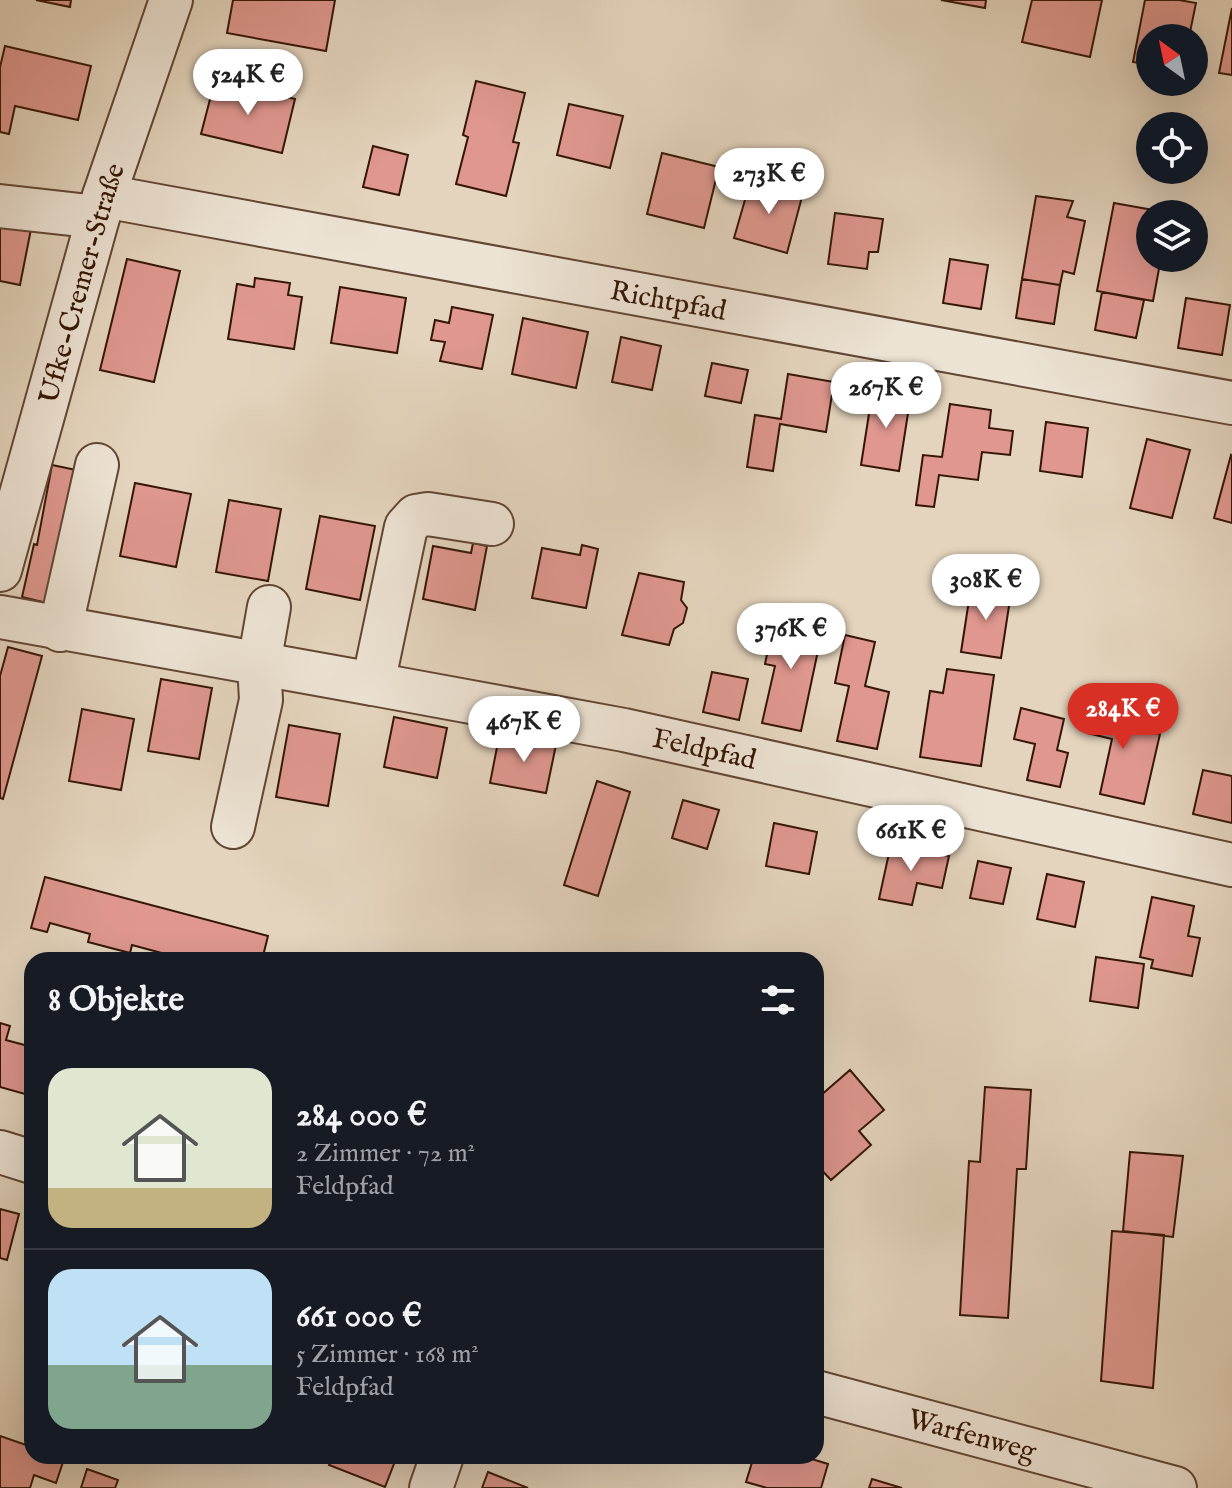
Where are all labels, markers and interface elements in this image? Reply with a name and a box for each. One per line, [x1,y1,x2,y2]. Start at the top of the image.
north arrow [1136,24,1208,96]
map controls [1136,24,1208,272]
pin: 524K € [183,49,313,117]
text: 524K € [211,58,285,91]
button: locate [1136,112,1208,184]
pin: 273K € [704,148,834,216]
text: 273K € [732,157,806,190]
street label: Ufke-Cremer-Straße [32,159,134,408]
button: layers [1136,200,1208,272]
street label: Richtpfad [607,274,729,330]
pin: 267K € [821,362,951,430]
text: 267K € [848,371,924,404]
pin: 308K € [921,554,1051,622]
text: 308K € [950,563,1022,596]
pin: 376K € [726,603,856,671]
text: 376K € [755,612,827,645]
pin: 284K € [1058,683,1188,751]
text: 284K € [1086,692,1160,725]
pin: 467K € [459,696,589,764]
text: 467K € [486,705,562,738]
street label: Feldpfad [649,722,759,779]
pin: 661K € [846,805,976,873]
text: 661K € [875,814,947,847]
icon: filters [756,978,800,1022]
text: 8 Objekte [48,979,184,1022]
text: 284 000 € [296,1094,427,1137]
icon: home [112,1100,208,1196]
text: 2 Zimmer · 72 m² [296,1137,475,1170]
text: Feldpfad [296,1170,394,1203]
text: 661 000 € [296,1295,422,1338]
icon: home [112,1301,208,1397]
text: 5 Zimmer · 168 m² [296,1338,479,1371]
text: Feldpfad [296,1371,394,1404]
street label: Warfenweg [904,1402,1041,1470]

